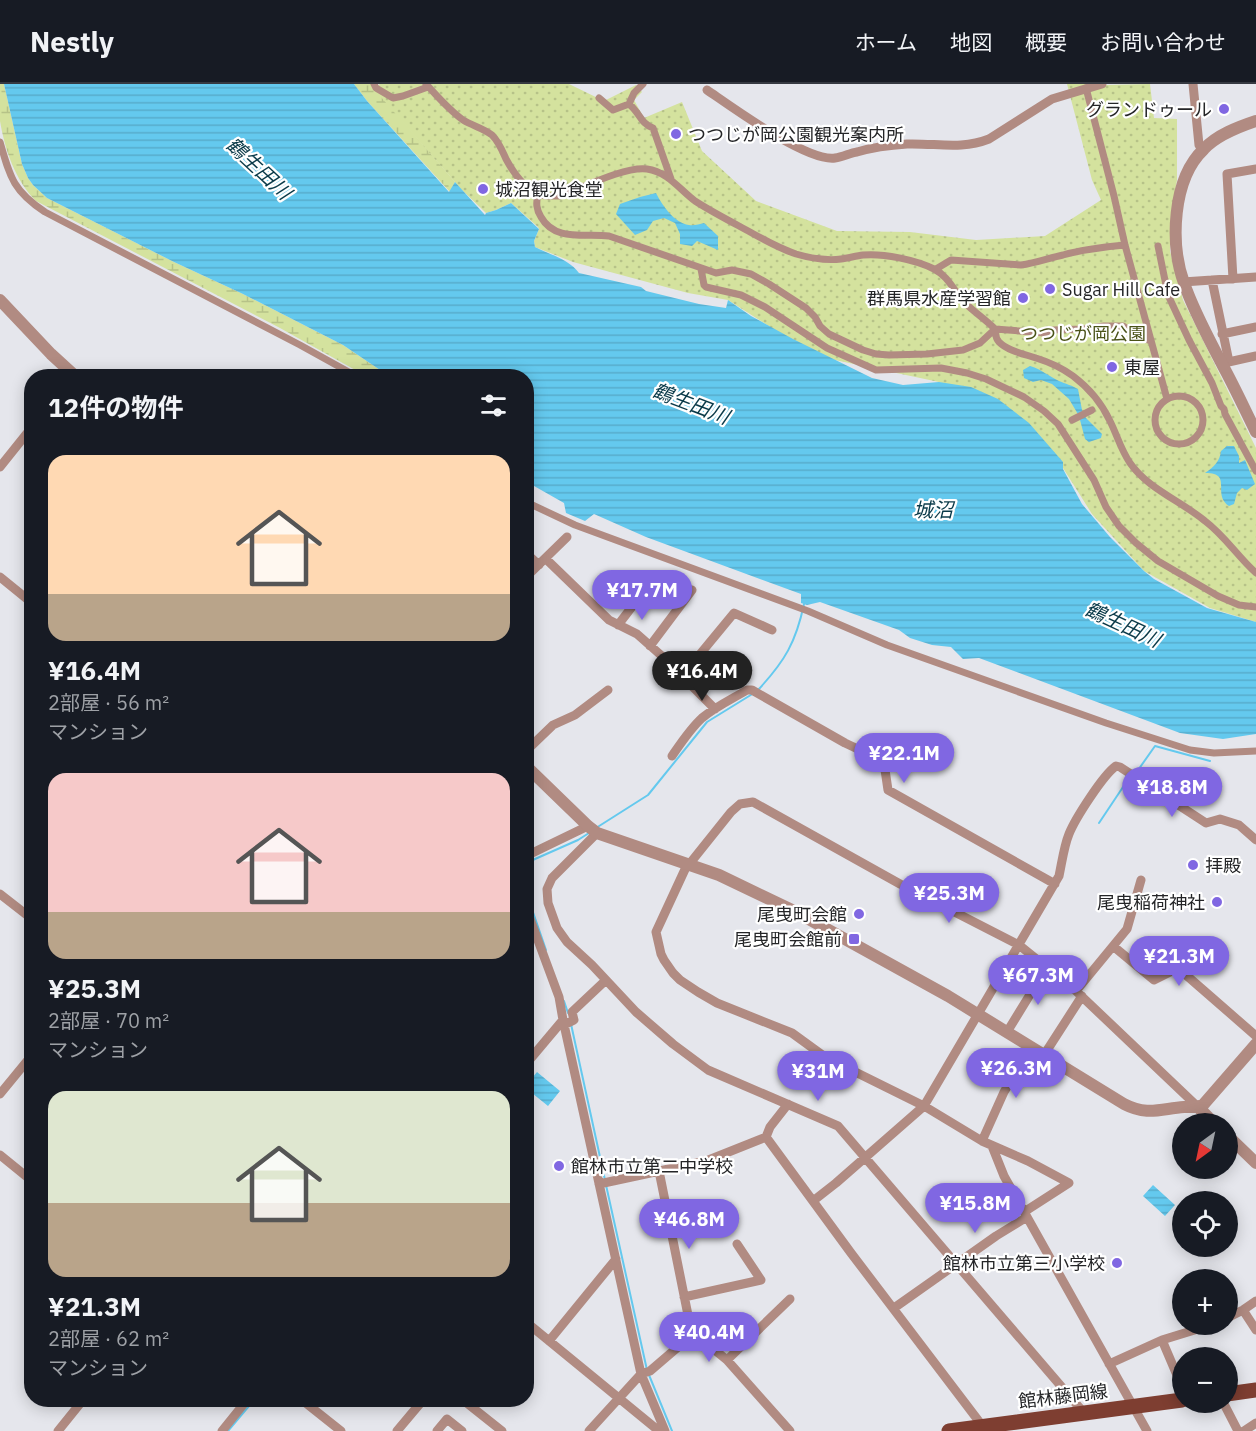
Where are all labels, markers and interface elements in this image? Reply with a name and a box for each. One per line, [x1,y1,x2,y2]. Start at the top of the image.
text: Nestly [30,23,114,60]
text: ホーム [855,28,917,56]
text: 地図 [950,28,992,56]
text: 概要 [1025,28,1067,56]
text: お問い合わせ [1100,28,1226,56]
place label: グランドゥール [1086,98,1212,121]
marker: グランドゥール [1217,102,1231,116]
place label: つつじが岡公園観光案内所 [688,123,904,146]
marker: つつじが岡公園観光案内所 [669,127,683,141]
water label: 鶴生田川 [221,131,299,207]
place label: 城沼観光食堂 [495,178,603,201]
marker: 城沼観光食堂 [476,182,490,196]
place label: Sugar Hill Cafe [1062,278,1180,301]
marker: Sugar Hill Cafe [1043,282,1057,296]
place label: 群馬県水産学習館 [867,287,1011,310]
marker: 群馬県水産学習館 [1016,291,1030,305]
park label: つつじが岡公園 [1020,322,1146,345]
place label: 東屋 [1124,356,1160,379]
marker: 東屋 [1105,360,1119,374]
water label: 鶴生田川 [649,376,735,431]
icon: filters [477,389,510,422]
text: 12件の物件 [48,390,183,424]
icon: home [225,494,333,602]
water label: 城沼 [913,496,956,523]
pin: ¥17.7M [593,570,691,621]
text: ¥17.7M [606,576,678,603]
water label: 鶴生田川 [1081,595,1167,654]
pin: ¥16.4M [653,651,751,702]
text: ¥16.4M [48,653,141,687]
text: ¥16.4M [666,657,738,684]
text: 2部屋 · 56 m² [48,689,169,716]
text: マンション [48,718,148,745]
pin: ¥22.1M [855,733,953,784]
text: ¥22.1M [868,739,940,766]
pin: ¥18.8M [1123,767,1221,818]
text: ¥18.8M [1136,773,1208,800]
icon: home [225,812,333,920]
place label: 拝殿 [1205,854,1241,877]
marker: 拝殿 [1186,858,1200,872]
pin: ¥25.3M [900,873,998,924]
text: ¥25.3M [913,879,985,906]
place label: 尾曳稲荷神社 [1097,891,1205,914]
marker: 尾曳稲荷神社 [1210,895,1224,909]
place label: 尾曳町会館 [757,903,847,926]
marker: 尾曳町会館 [852,907,866,921]
place label: 尾曳町会館前 [734,928,842,951]
marker: 尾曳町会館前 [847,932,861,946]
pin: ¥21.3M [1130,936,1228,987]
text: ¥21.3M [1143,942,1215,969]
pin: ¥67.3M [989,955,1087,1006]
text: ¥67.3M [1002,961,1074,988]
text: ¥25.3M [48,971,141,1005]
text: 2部屋 · 70 m² [48,1007,169,1034]
text: マンション [48,1036,148,1063]
pin: ¥26.3M [967,1048,1065,1099]
pin: ¥31M [782,1051,854,1102]
text: ¥26.3M [980,1054,1052,1081]
text: ¥31M [791,1057,845,1084]
north arrow [1172,1113,1238,1179]
map controls [1172,1113,1238,1413]
icon: home [225,1130,333,1238]
place label: 館林市立第二中学校 [571,1155,733,1178]
marker: 館林市立第二中学校 [552,1159,566,1173]
pin: ¥15.8M [926,1183,1024,1234]
text: ¥15.8M [939,1189,1011,1216]
button: locate [1172,1191,1238,1257]
pin: ¥46.8M [640,1199,738,1250]
text: ¥46.8M [653,1205,725,1232]
place label: 館林市立第三小学校 [943,1252,1105,1275]
marker: 館林市立第三小学校 [1110,1256,1124,1270]
button: + [1172,1269,1238,1335]
text: ¥21.3M [48,1289,141,1323]
pin: ¥40.4M [660,1312,758,1363]
text: ¥40.4M [673,1318,745,1345]
text: 2部屋 · 62 m² [48,1325,169,1352]
button: − [1172,1347,1238,1413]
text: マンション [48,1354,148,1381]
street label: 館林藤岡線 [1017,1379,1109,1413]

